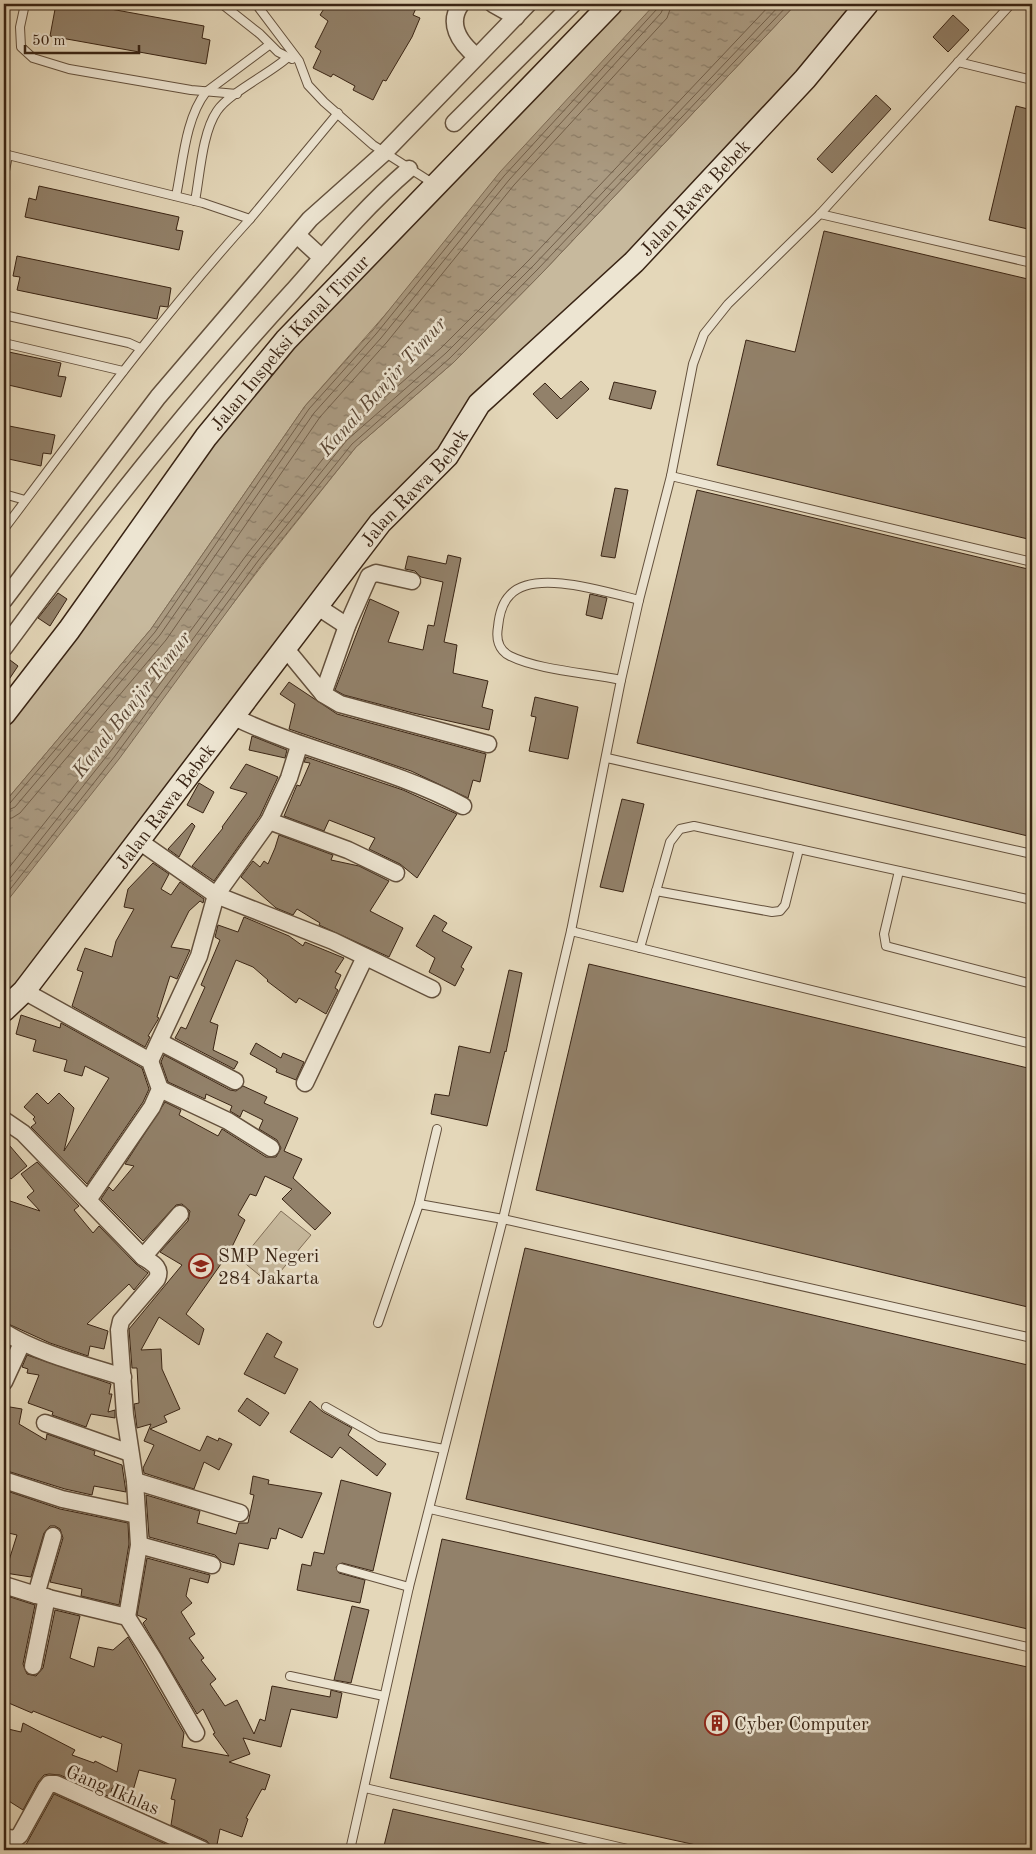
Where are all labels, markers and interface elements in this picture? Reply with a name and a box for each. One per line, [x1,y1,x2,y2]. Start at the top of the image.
scale bar [25,22,139,54]
text: 50 m [32,34,66,49]
street label: Jalan Rawa Bebek [638,137,755,261]
street label: Jalan Inspeksi Kanal Timur [208,253,375,436]
water label: Kanal Banjir Timur [315,314,451,461]
street label: Jalan Rawa Bebek [358,426,473,551]
water label: Kanal Banjir Timur [69,628,196,783]
street label: Jalan Rawa Bebek [113,741,220,874]
place label: SMP Negeri 284 Jakarta [218,1248,320,1289]
school or university icon: SMP Negeri 284 Jakarta [188,1253,214,1279]
building icon: Cyber Computer [704,1710,730,1736]
place label: Cyber Computer [734,1716,869,1735]
street label: Gang Ikhlas [63,1763,161,1819]

